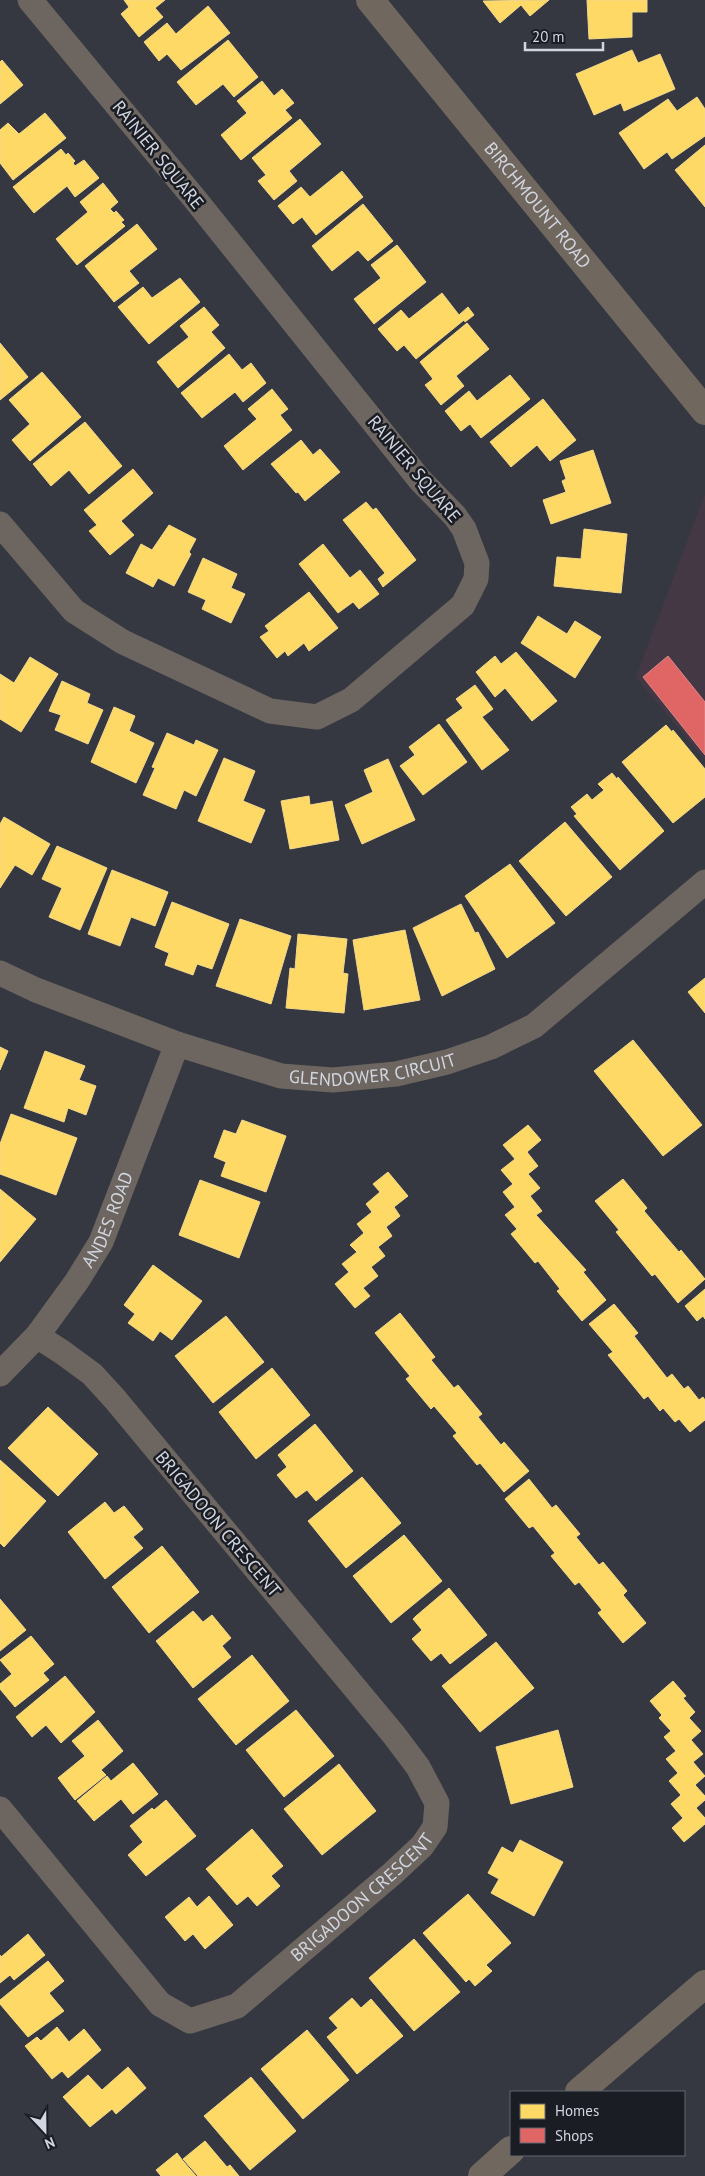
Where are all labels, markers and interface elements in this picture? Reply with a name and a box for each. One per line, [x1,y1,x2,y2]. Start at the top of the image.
scale bar [525,20,602,52]
text: 20 m [532,27,565,46]
street label: RAINIER SQUARE [108,96,209,214]
street label: BIRCHMOUNT ROAD [479,137,596,273]
street label: RAINIER SQUARE [363,410,466,527]
street label: GLENDOWER CIRCUIT [288,1048,459,1091]
street label: ANDES ROAD [76,1168,138,1272]
street label: BRIGADOON CRESCENT [151,1446,286,1601]
street label: BRIGADOON CRESCENT [286,1828,439,1966]
legend [510,2091,685,2156]
text: Homes [555,2101,599,2120]
north arrow [20,2106,70,2156]
text: Shops [555,2126,594,2145]
text: N [42,2133,58,2153]

